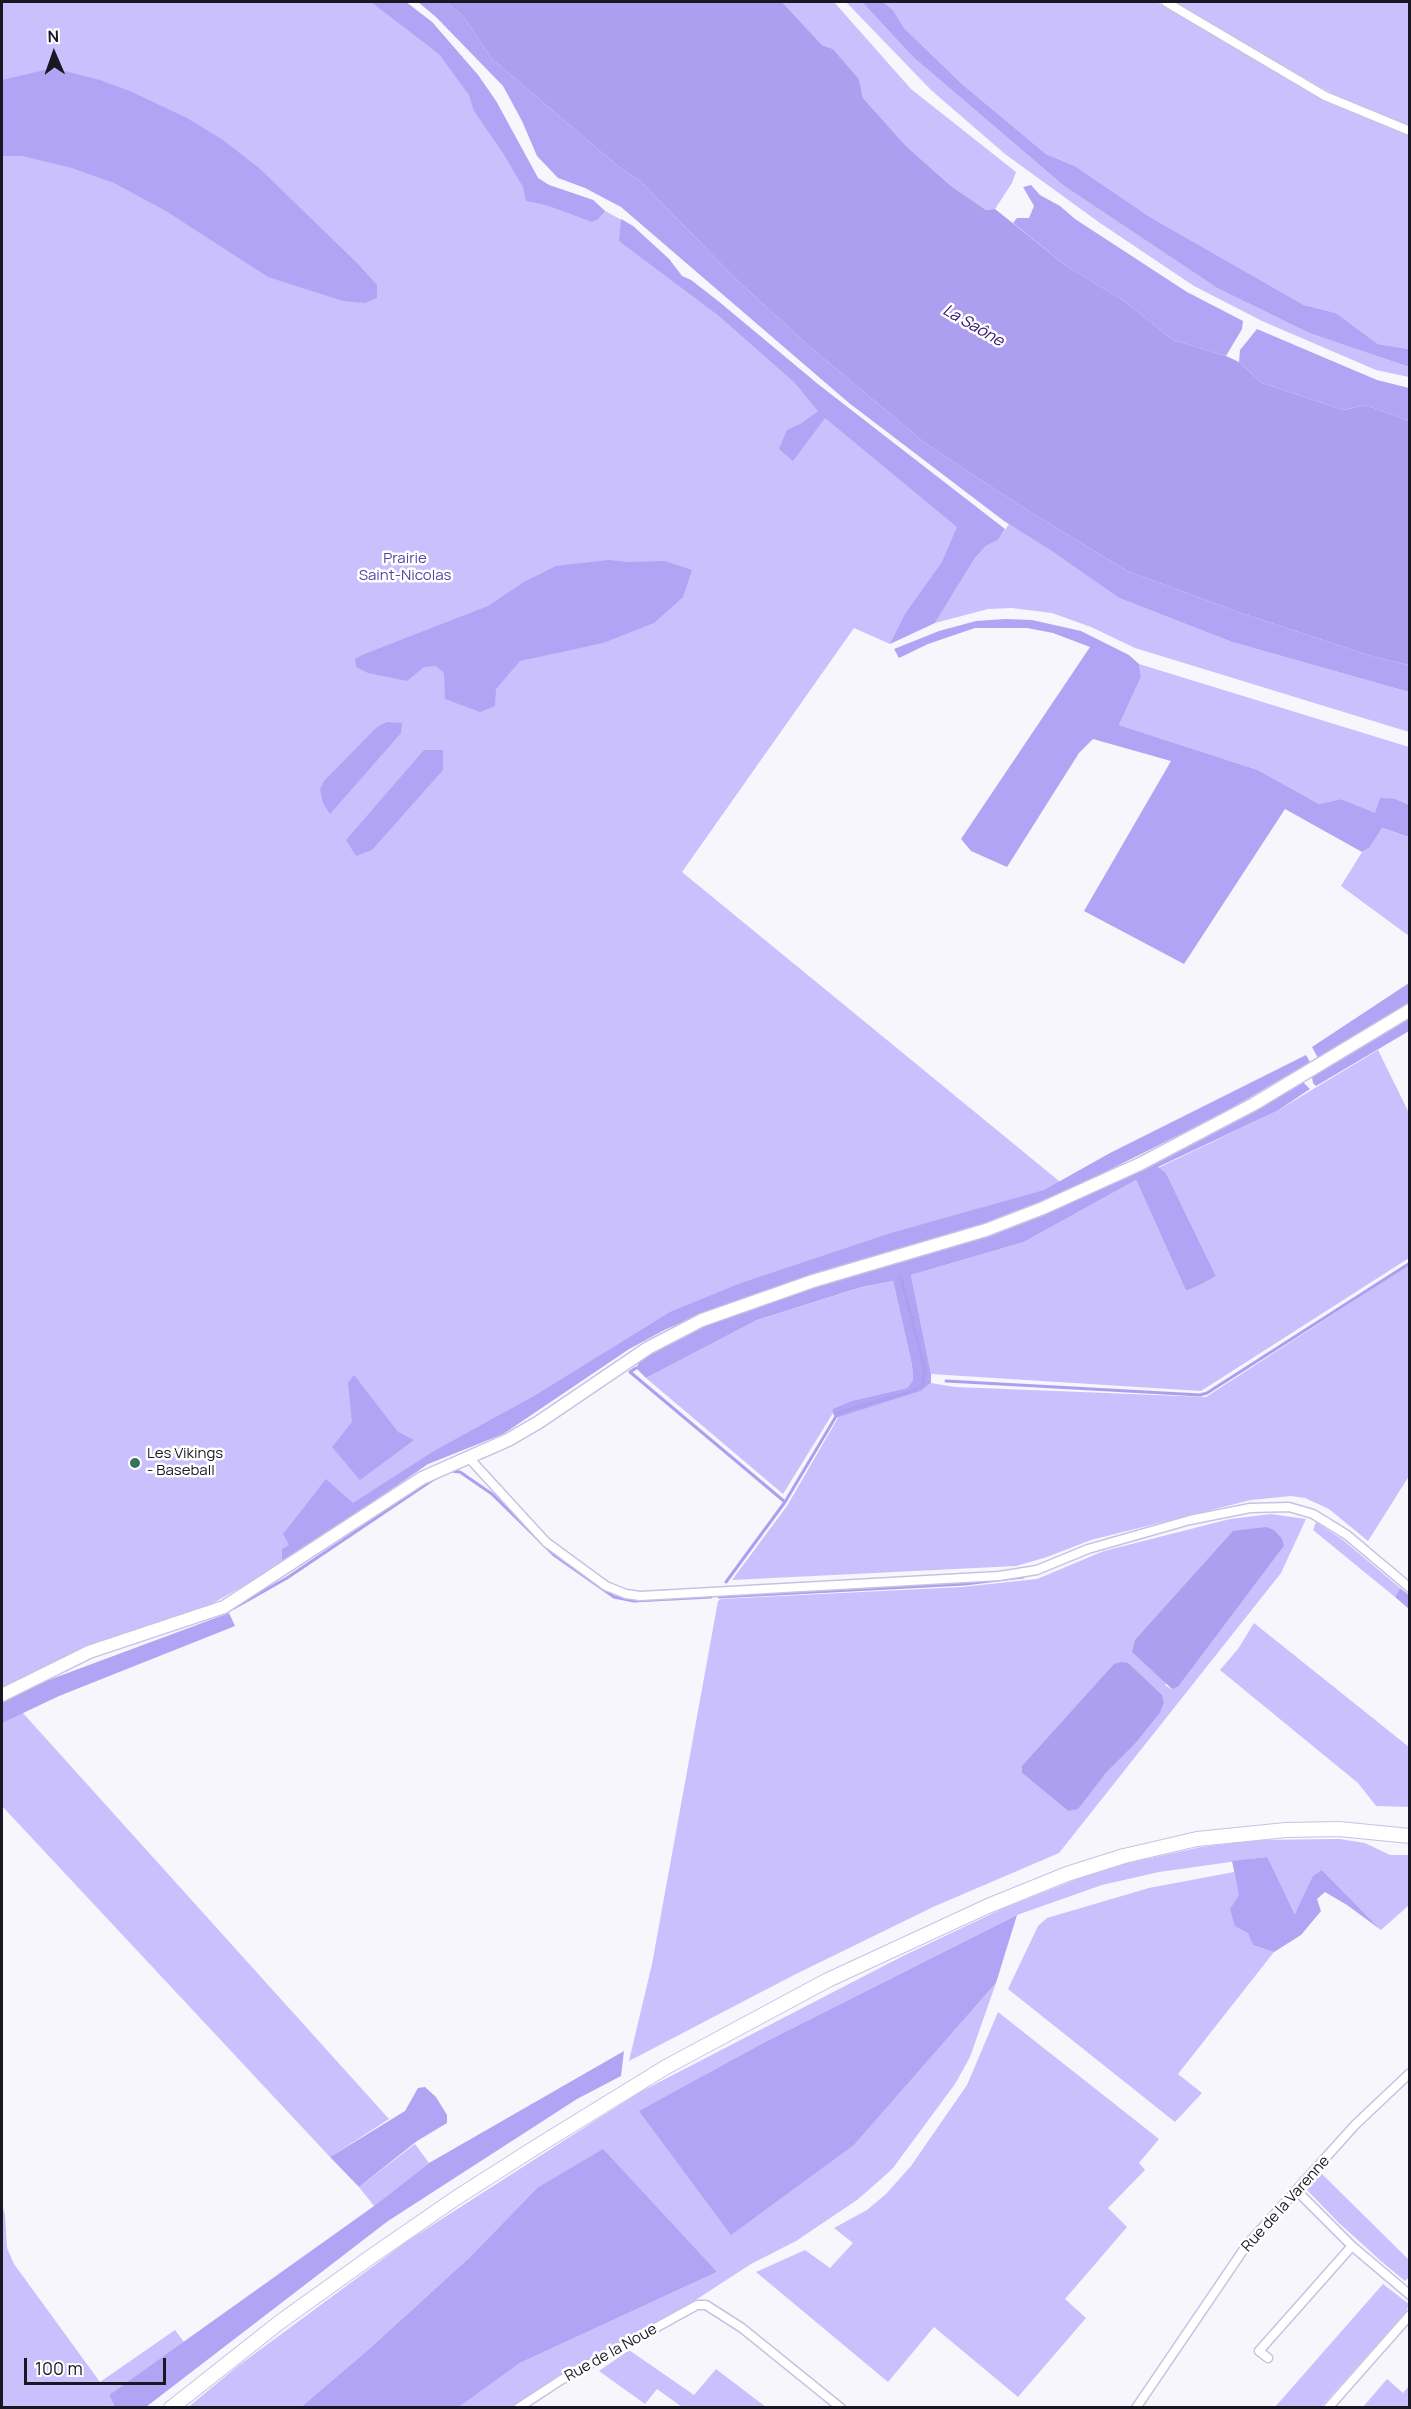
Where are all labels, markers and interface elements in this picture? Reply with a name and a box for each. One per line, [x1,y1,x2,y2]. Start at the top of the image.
north arrow [24,24,84,84]
text: N [47,25,60,47]
water label: La Saône [939,301,1007,351]
park label: Prairie Saint-Nicolas [359,550,451,585]
place label: Les Vikings - Baseball [147,1445,223,1480]
marker: Les Vikings - Baseball [128,1456,142,1470]
street label: Rue de la Varenne [1238,2152,1334,2256]
street label: Rue de la Noue [562,2320,660,2386]
scale bar [27,2346,170,2384]
text: 100 m [35,2356,83,2380]

